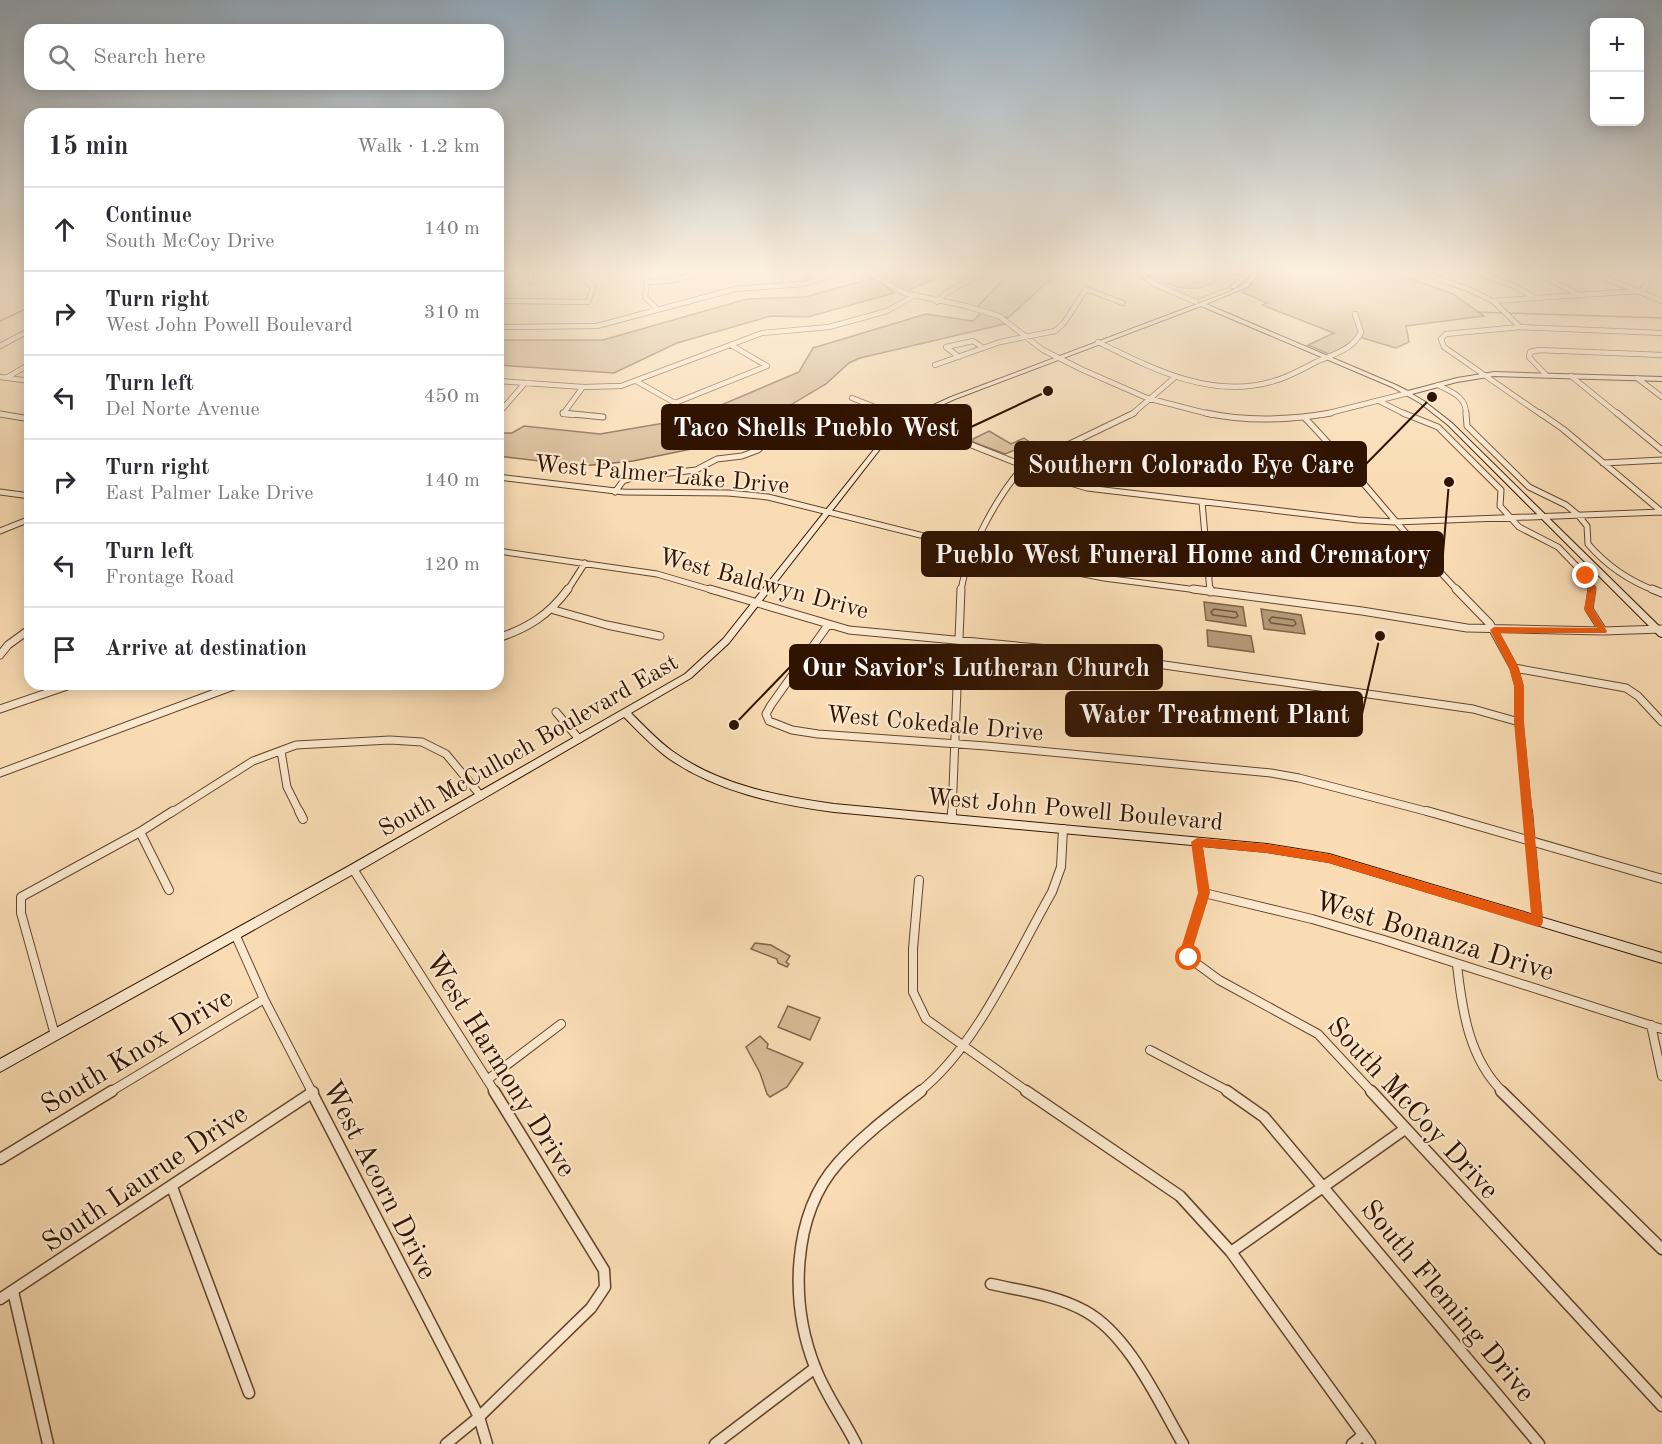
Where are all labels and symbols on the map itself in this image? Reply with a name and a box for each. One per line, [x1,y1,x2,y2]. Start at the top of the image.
callout: Taco Shells Pueblo West [662,405,971,449]
text: Taco Shells Pueblo West [673,416,959,442]
callout: Southern Colorado Eye Care [1015,442,1366,486]
street label: West Palmer Lake Drive [533,453,790,499]
text: Southern Colorado Eye Care [1028,453,1354,479]
callout: Pueblo West Funeral Home and Crematory [922,532,1443,576]
text: Pueblo West Funeral Home and Crematory [935,543,1431,569]
street label: West Baldwyn Drive [656,545,871,624]
route end [1572,562,1598,588]
callout: Our Savior's Lutheran Church [790,645,1162,689]
street label: South McCulloch Boulevard East [375,651,683,842]
text: Our Savior's Lutheran Church [802,656,1150,682]
callout: Water Treatment Plant [1066,692,1362,736]
text: Water Treatment Plant [1078,703,1350,729]
street label: West Cokedale Drive [825,704,1044,746]
street label: West John Powell Boulevard [926,786,1224,836]
street label: West Bonanza Drive [1311,888,1557,988]
route start [1175,944,1201,970]
street label: West Harmony Drive [419,949,580,1183]
street label: South Knox Drive [37,984,238,1121]
street label: South McCoy Drive [1321,1013,1503,1205]
street label: West Acorn Drive [316,1076,441,1284]
street label: South Laurue Drive [38,1100,253,1258]
street label: South Fleming Drive [1354,1196,1539,1408]

